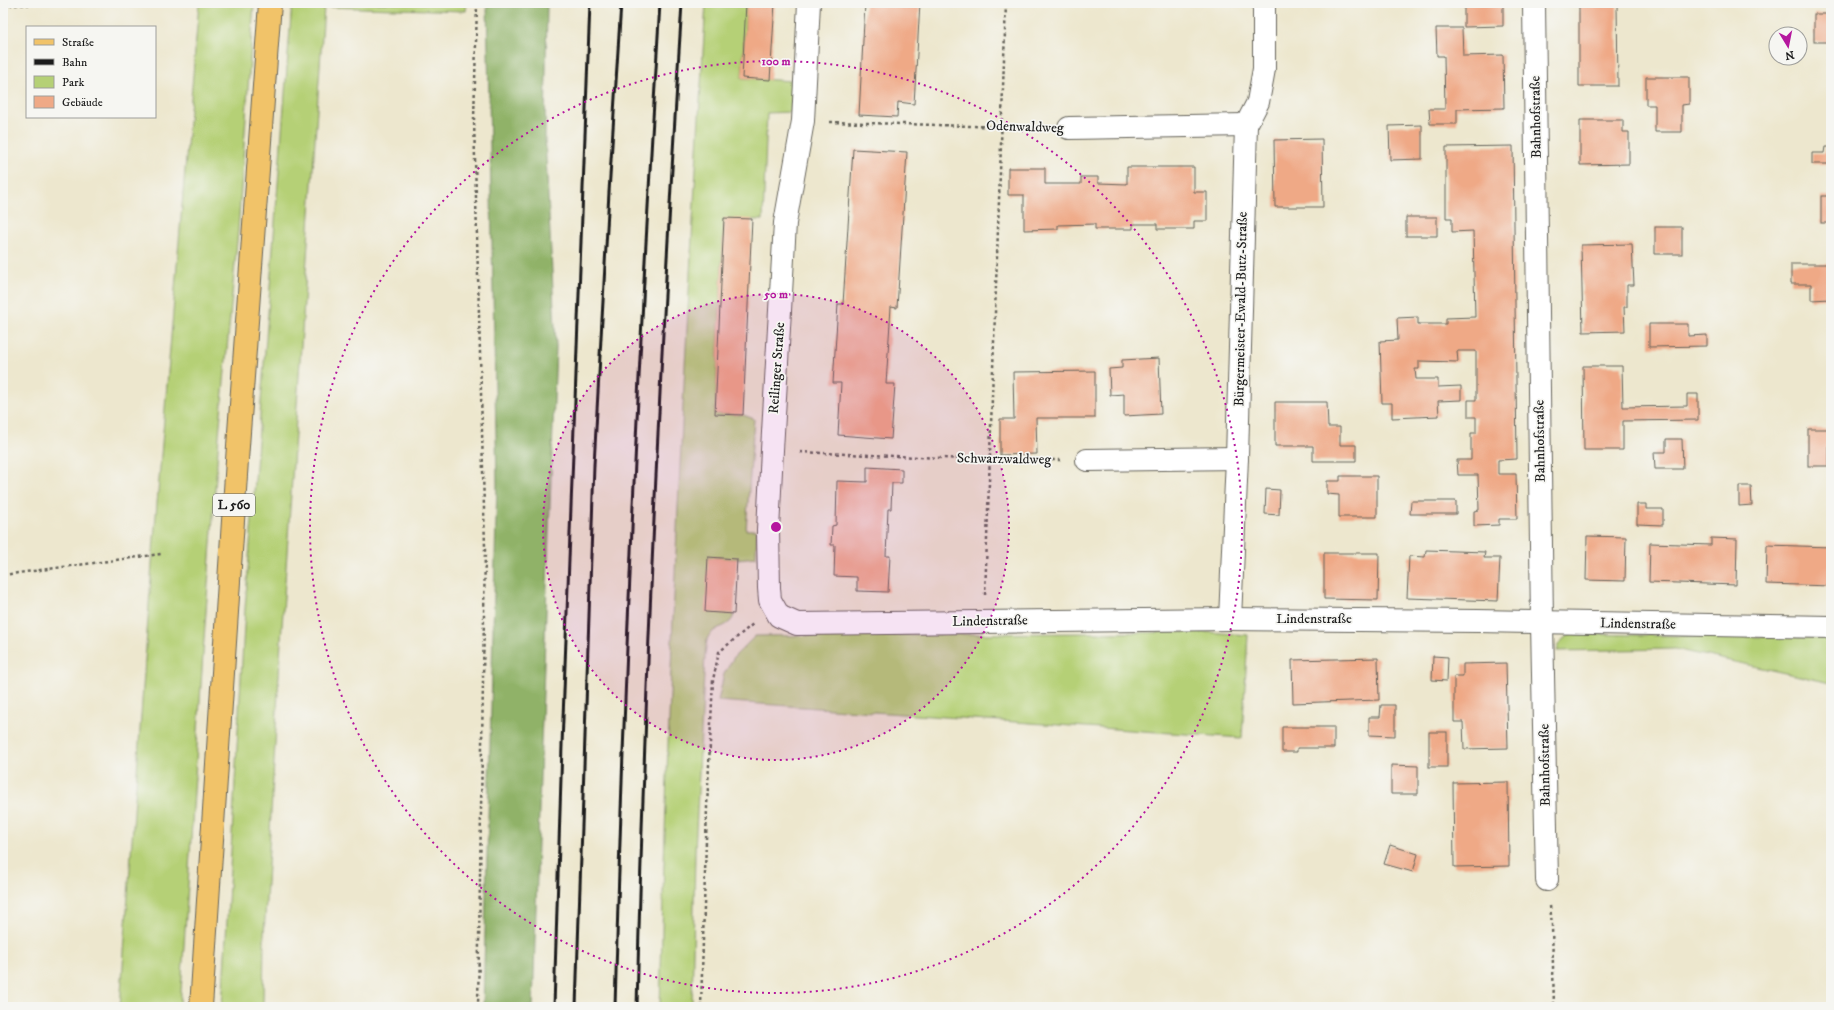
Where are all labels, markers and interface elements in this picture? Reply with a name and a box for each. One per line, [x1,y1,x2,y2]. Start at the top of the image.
legend [26,26,156,118]
north arrow [1768,26,1808,66]
text: Straße [62,35,94,50]
text: N [1784,47,1795,63]
text: 100 m [762,54,790,69]
text: Bahn [62,55,88,70]
text: Park [62,75,84,90]
street label: Bahnhofstraße [1526,75,1546,158]
text: Gebäude [62,95,103,110]
street label: Odenwaldweg [986,117,1064,137]
street label: Bürgermeister-Ewald-Butz-Straße [1230,211,1252,407]
text: 50 m [763,287,788,302]
street label: Reilinger Straße [765,321,789,414]
street label: Bahnhofstraße [1530,399,1550,482]
street label: Schwarzwaldweg [957,449,1052,469]
road number: L 560 [213,494,255,516]
centre of rings [769,520,783,534]
street label: Lindenstraße [1276,610,1352,628]
street label: Lindenstraße [952,611,1028,631]
street label: Lindenstraße [1600,614,1676,634]
street label: Bahnhofstraße [1535,723,1555,806]

